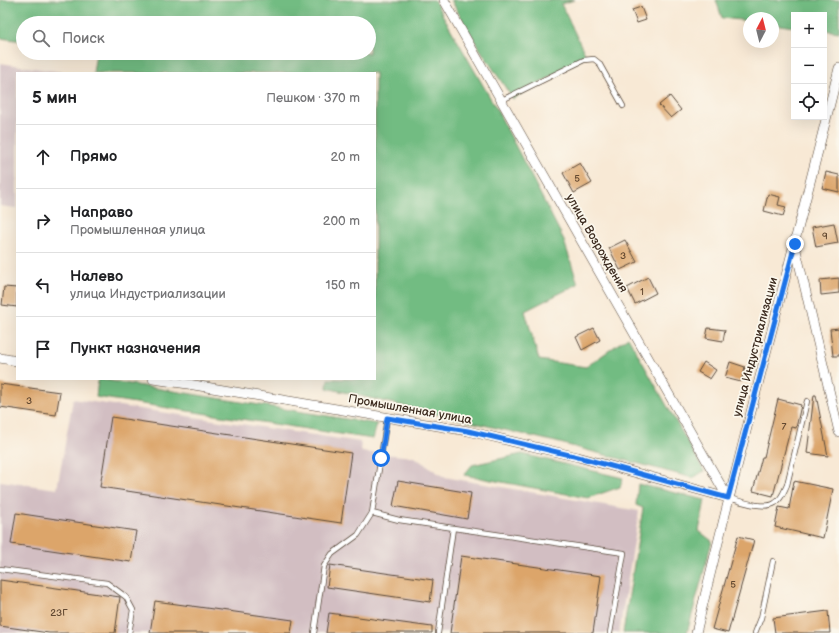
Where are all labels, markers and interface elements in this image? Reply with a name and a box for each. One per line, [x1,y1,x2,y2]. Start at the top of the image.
north arrow [743,12,779,48]
map controls [791,12,827,120]
button: + [791,12,827,48]
search box [16,16,376,60]
icon: search [30,27,52,49]
text: Поиск [62,29,105,48]
button: − [791,48,827,84]
button: locate [791,84,827,120]
text: 5 мин [32,88,77,108]
text: Пешком · 370 m [266,90,360,106]
icon: ahead [32,146,54,168]
text: Прямо [70,147,117,166]
text: 20 m [330,149,360,165]
house number: 5 [574,173,580,185]
street label: улица Возрождения [562,191,631,295]
text: Направо [70,203,133,222]
icon: right [32,210,54,232]
text: 200 m [323,213,360,229]
text: Промышленная улица [70,222,206,238]
house number: 9 [822,230,828,242]
route end [786,235,804,253]
house number: 3 [620,250,626,262]
text: Налево [70,267,123,286]
icon: left [32,274,54,296]
street label: улица Индустриализации [730,276,781,419]
text: 150 m [326,277,360,293]
text: улица Индустриализации [70,286,226,302]
house number: 1 [640,286,644,298]
icon: arrive [32,338,54,360]
text: Пункт назначения [70,339,201,358]
street label: Промышленная улица [347,391,473,428]
house number: 3 [26,395,32,407]
house number: 7 [782,421,787,433]
route start [372,449,390,467]
house number: 5 [730,579,736,591]
house number: 23Г [50,607,68,619]

